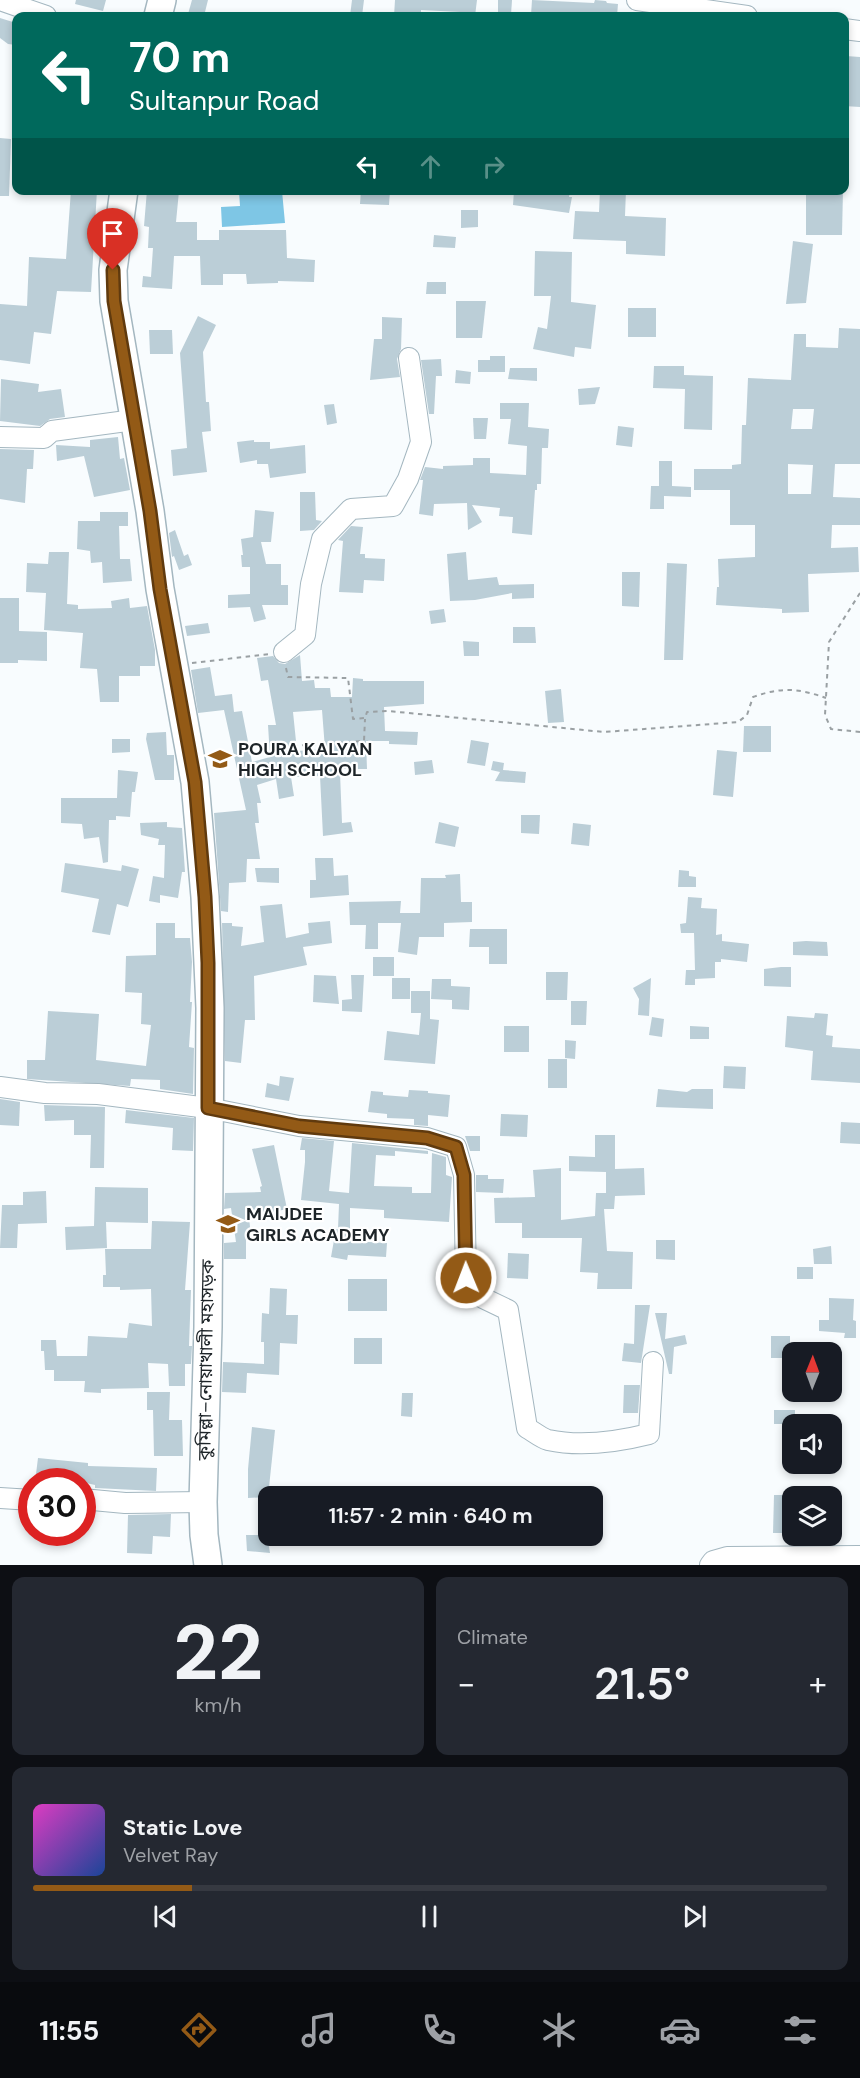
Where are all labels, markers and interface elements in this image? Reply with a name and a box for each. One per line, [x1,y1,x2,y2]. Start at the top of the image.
text: 70 m [129,30,230,85]
icon: left [30,36,108,114]
text: Sultanpur Road [129,83,319,118]
icon: left [351,150,384,183]
icon: ahead [414,150,447,183]
icon: right [477,150,510,183]
pin [87,208,138,270]
icon: arrive [96,217,129,250]
place label: POURA KALYAN HIGH SCHOOL [238,737,372,782]
school or university icon: POURA KALYAN HIGH SCHOOL [207,746,233,772]
place label: MAIJDEE GIRLS ACADEMY [246,1202,390,1247]
school or university icon: MAIJDEE GIRLS ACADEMY [215,1211,241,1237]
position arrow [434,1246,498,1310]
street label: কুমিল্লা–নোয়াখালী মহাসড়ক [192,1259,220,1462]
north arrow [782,1342,842,1402]
map controls [782,1342,842,1546]
button: sound [782,1414,842,1474]
speed limit sign: 30 [18,1468,96,1546]
button: layers [782,1486,842,1546]
text: 11:57 · 2 min · 640 m [328,1501,533,1530]
text: 22 [173,1602,263,1703]
text: Climate [457,1624,528,1650]
text: 21.5° [594,1654,690,1713]
text: − [457,1662,475,1705]
text: + [809,1662,827,1705]
text: km/h [194,1692,242,1718]
text: Static Love [123,1813,243,1842]
text: Velvet Ray [123,1842,218,1868]
icon: previous [149,1900,182,1933]
icon: pause [413,1900,446,1933]
icon: next [678,1900,711,1933]
icon: directions [178,2009,220,2051]
icon: music [298,2009,340,2051]
icon: phone [418,2009,460,2051]
icon: climate [538,2009,580,2051]
icon: car [659,2009,701,2051]
icon: filters [779,2009,821,2051]
text: 11:55 [39,2013,99,2048]

